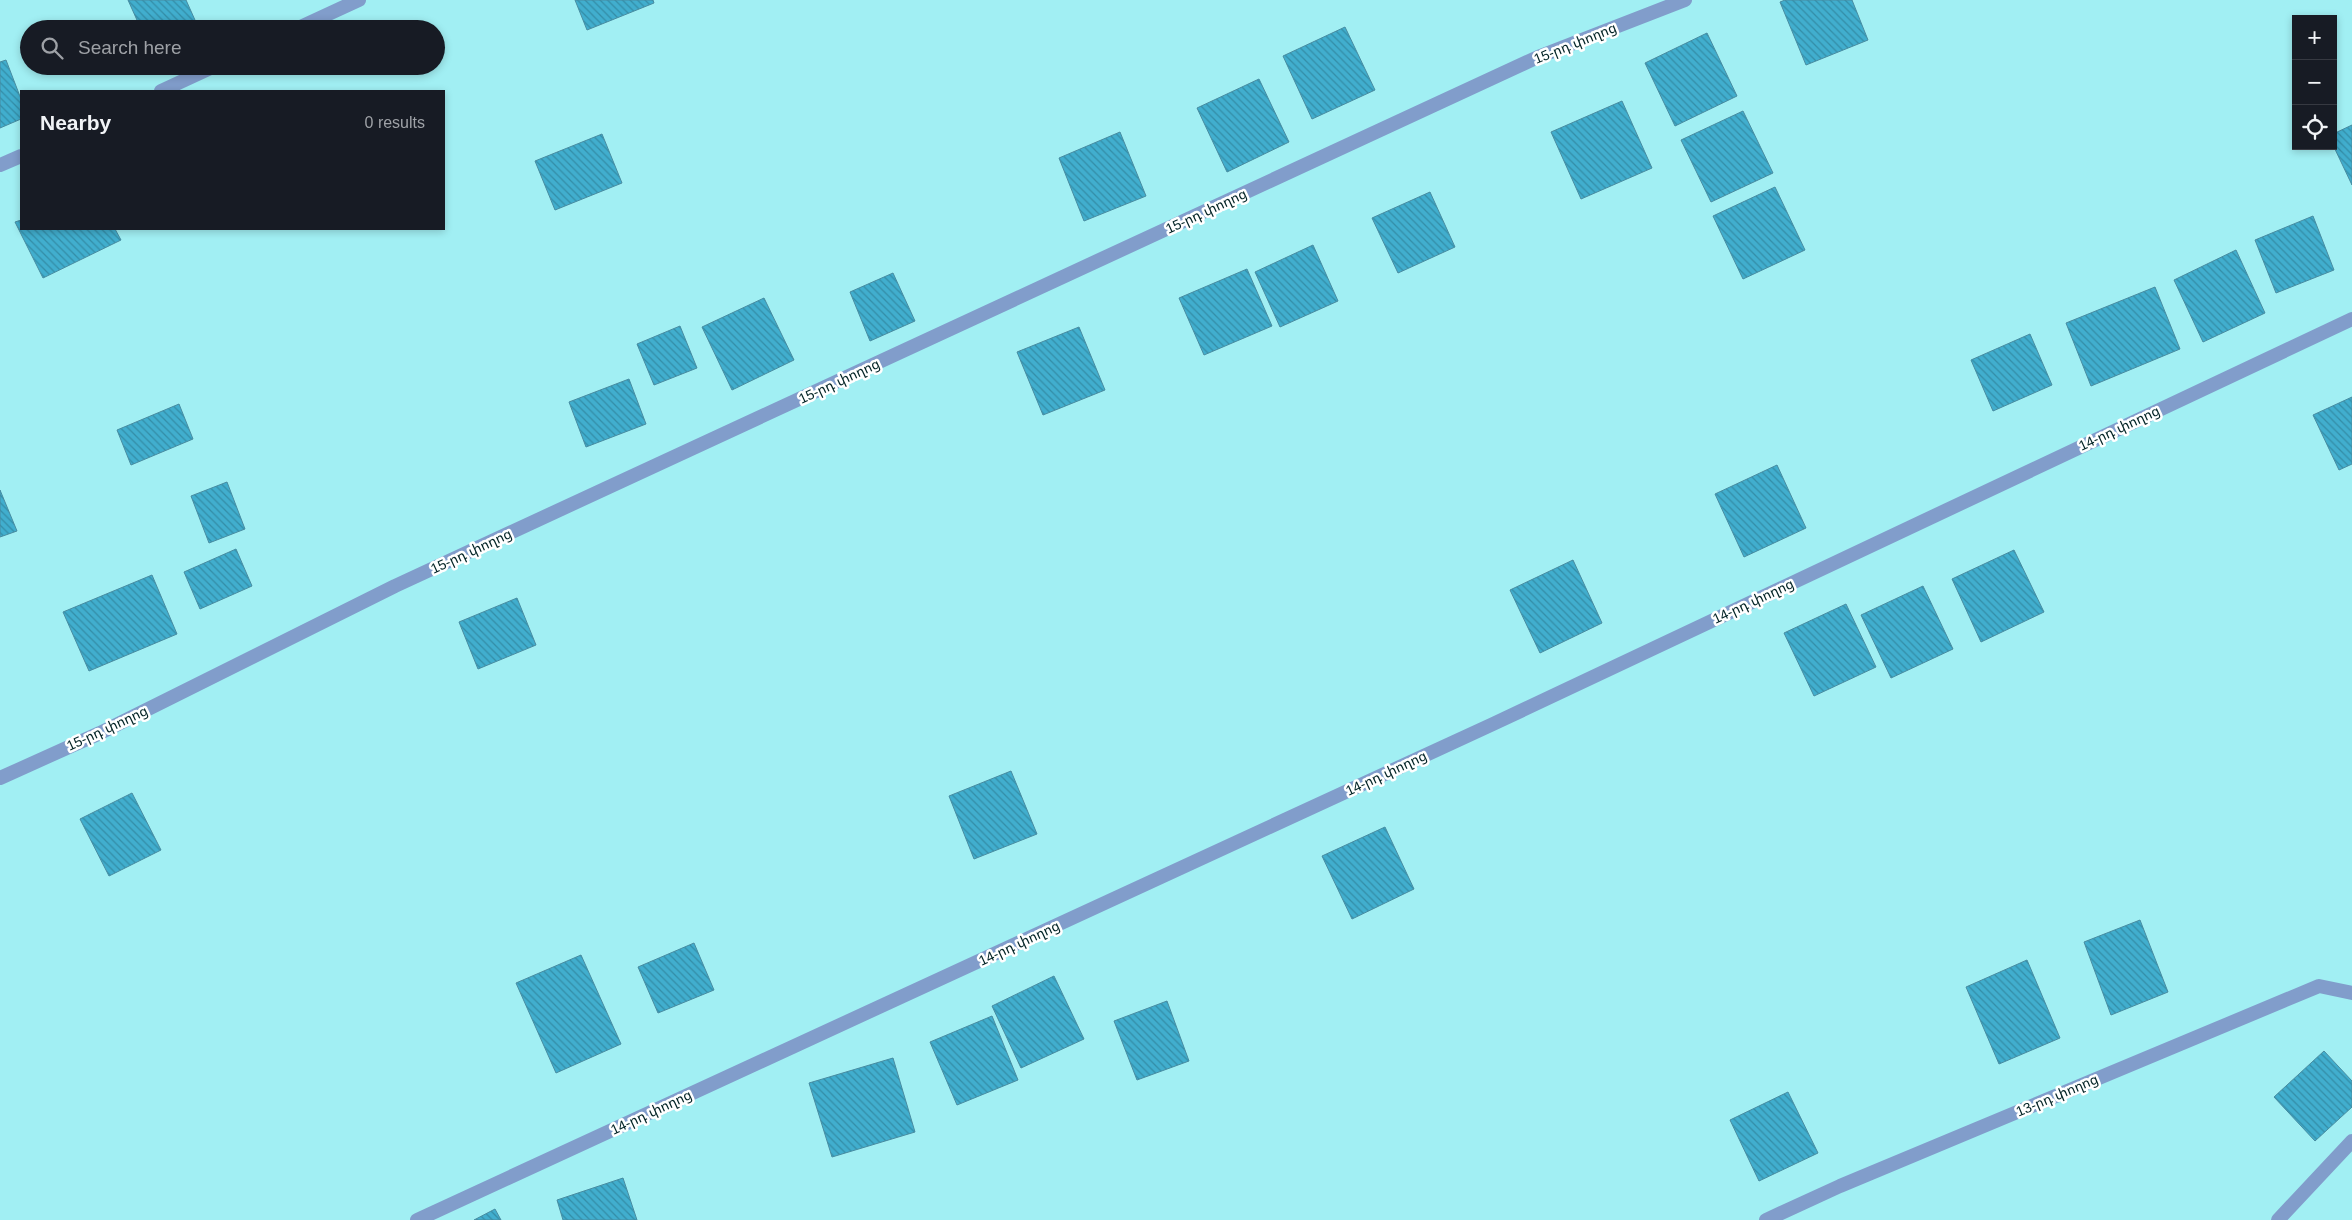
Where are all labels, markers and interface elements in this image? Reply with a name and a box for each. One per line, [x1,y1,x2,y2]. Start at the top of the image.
map controls [2292,15,2337,150]
button: + [2292,15,2337,60]
street label: 15-րդ փողոց [1531,19,1619,67]
search box [20,20,445,75]
icon: search [38,34,66,62]
text: Search here [78,37,182,58]
button: − [2292,60,2337,105]
button: locate [2292,105,2337,150]
text: Nearby [40,111,111,134]
text: 0 results [365,114,425,131]
street label: 15-րդ փողոց [1163,185,1249,237]
street label: 15-րդ փողոց [796,355,882,407]
street label: 14-րդ փողոց [2076,402,2162,454]
street label: 15-րդ փողոց [428,525,514,577]
street label: 14-րդ փողոց [1710,575,1796,627]
street label: 15-րդ փողոց [64,702,150,754]
street label: 14-րդ փողոց [1343,747,1429,799]
street label: 14-րդ փողոց [976,917,1062,969]
street label: 13-րդ փողոց [2014,1071,2100,1119]
street label: 14-րդ փողոց [608,1086,694,1138]

